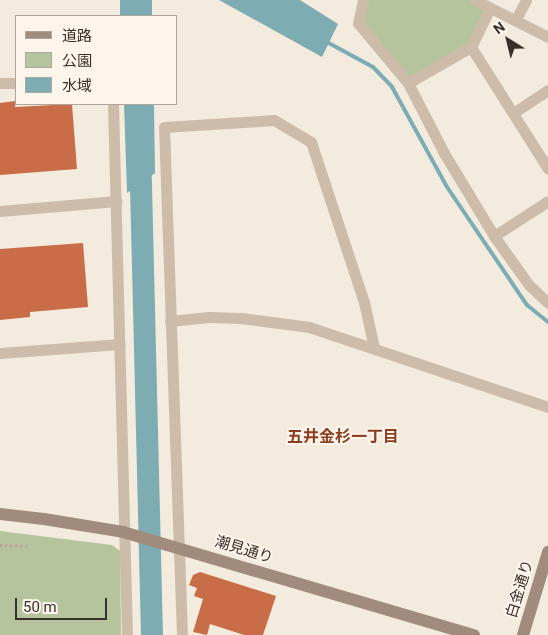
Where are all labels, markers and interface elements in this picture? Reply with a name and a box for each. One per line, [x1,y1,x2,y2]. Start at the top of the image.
legend [15,15,178,105]
north arrow [483,15,533,65]
text: N [490,18,508,37]
text: 道路 [62,27,92,45]
text: 公園 [62,52,92,70]
text: 水域 [62,77,92,95]
district label: 五井金杉一丁目 [287,427,399,447]
street label: 潮見通り [213,533,275,567]
street label: 白金通り [503,558,537,620]
scale bar [18,588,110,620]
text: 50 m [23,598,57,616]

